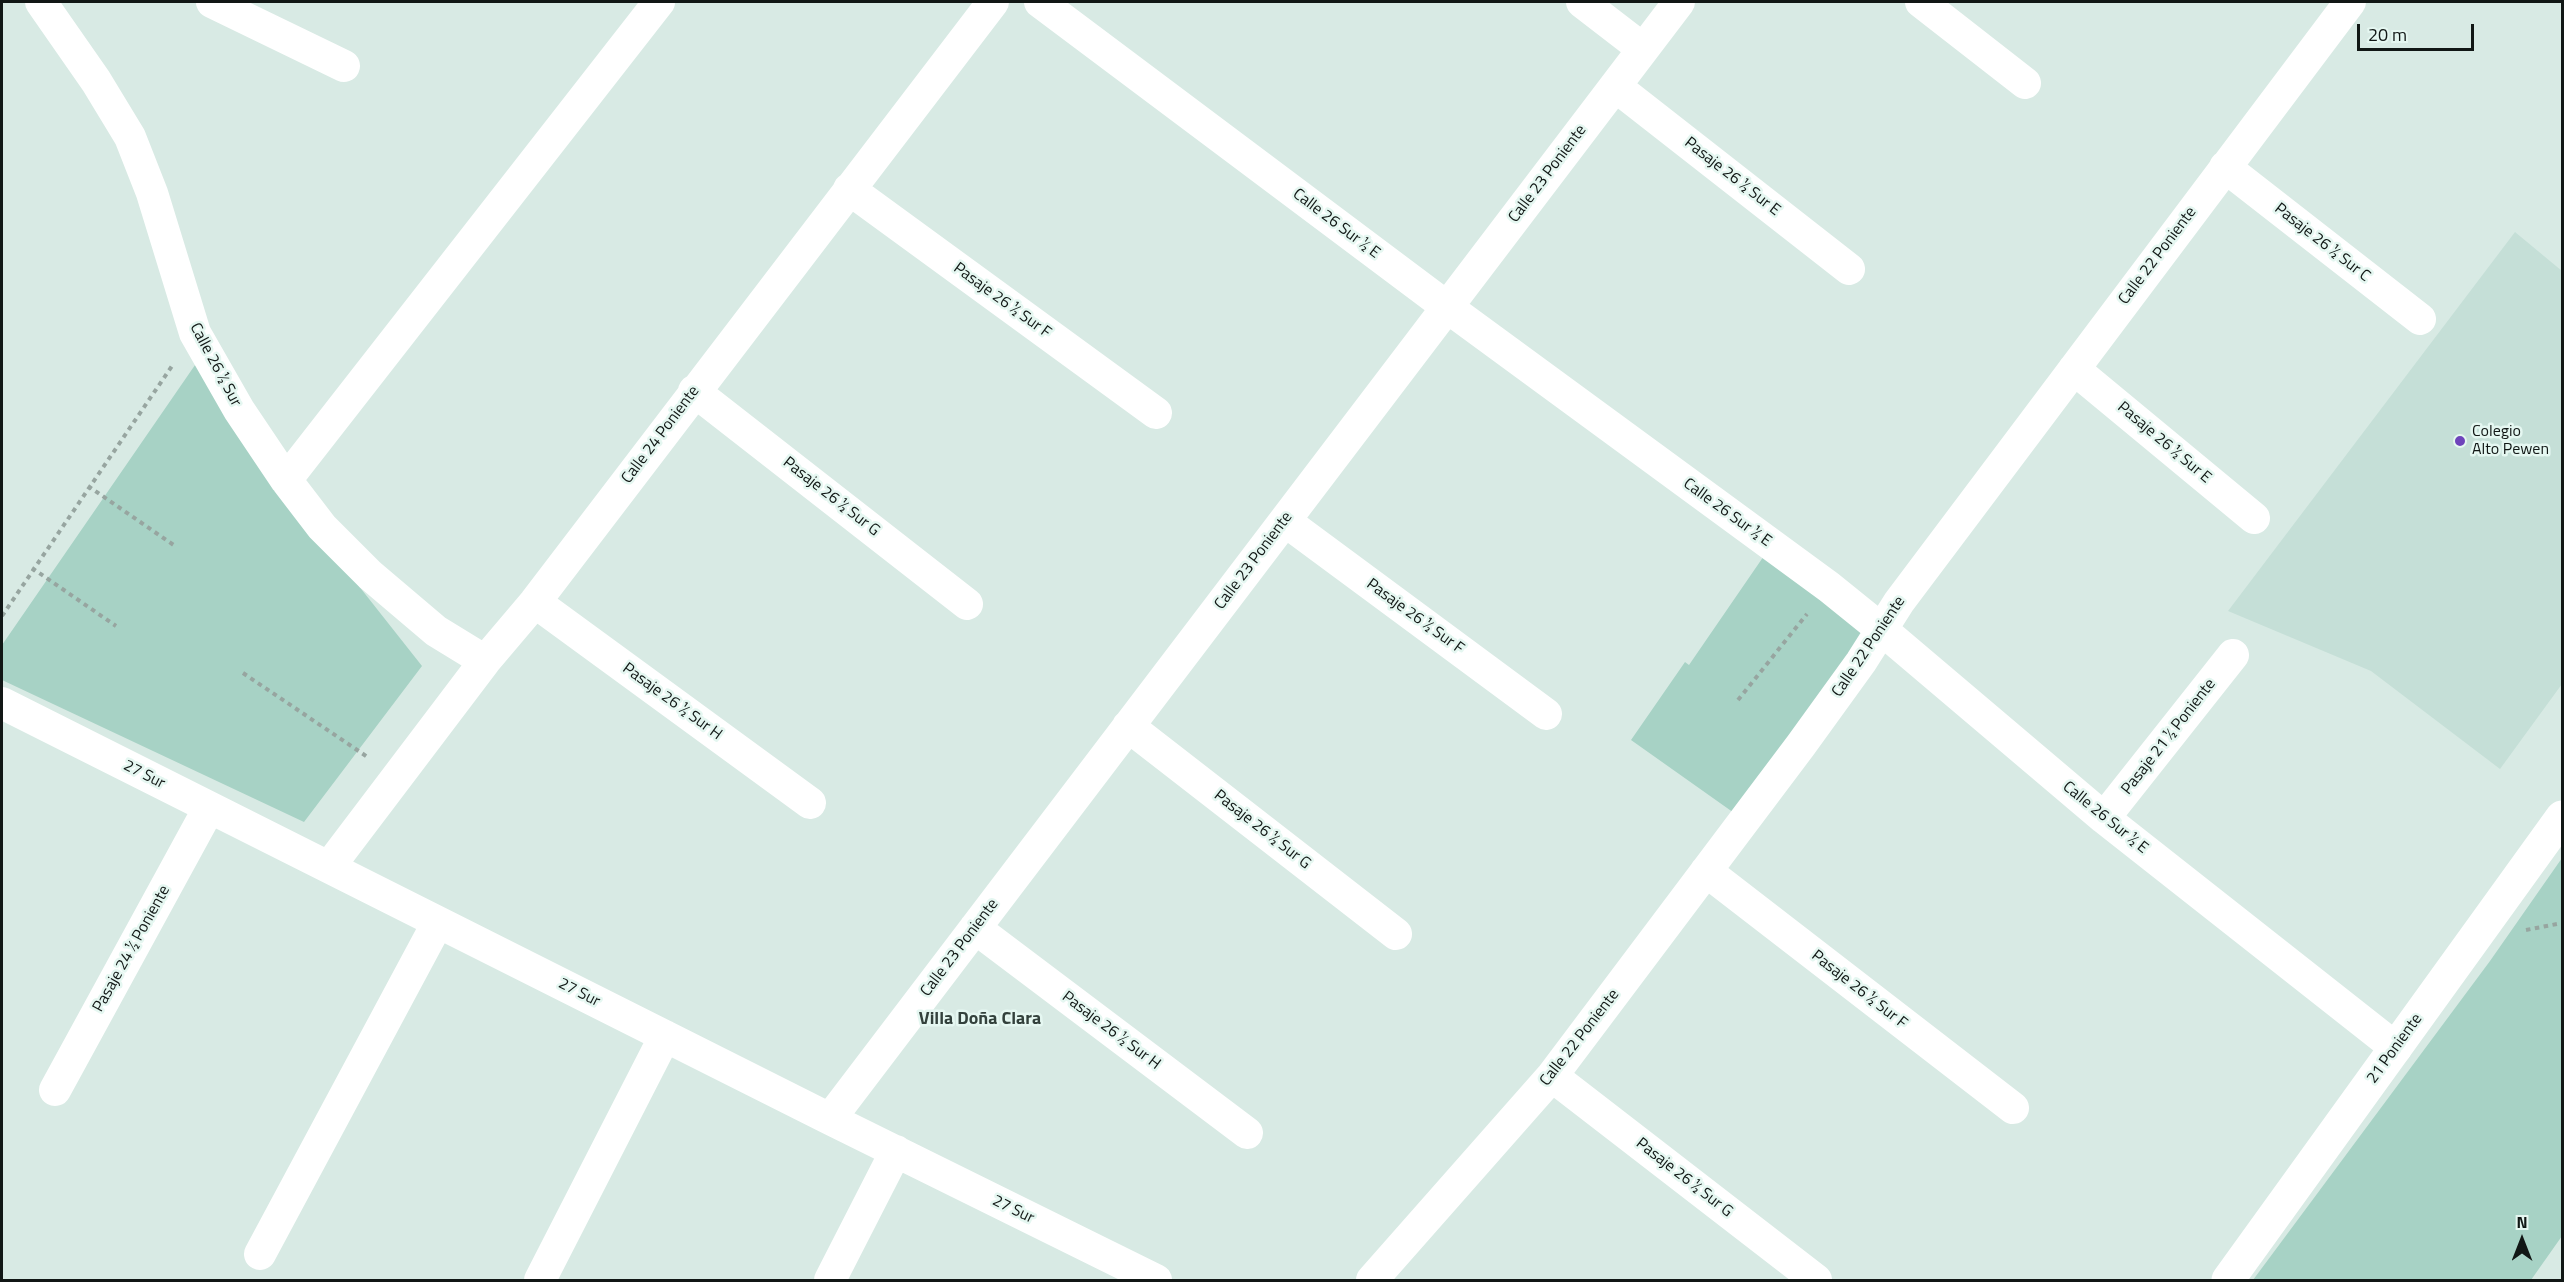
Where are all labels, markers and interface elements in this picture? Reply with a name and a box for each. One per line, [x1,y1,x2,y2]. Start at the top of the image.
scale bar [2360,12,2477,50]
text: 20 m [2368,21,2407,48]
street label: Calle 23 Poniente [1505,121,1591,227]
street label: Pasaje 26 ½ Sur E [1680,134,1784,220]
street label: Calle 26 Sur ½ E [1289,185,1383,263]
street label: Pasaje 26 ½ Sur C [2270,200,2374,286]
street label: Calle 22 Poniente [2115,203,2201,309]
street label: Pasaje 26 ½ Sur F [949,259,1055,343]
street label: Calle 26 ½ Sur [185,320,245,410]
street label: Calle 24 Poniente [618,382,704,488]
street label: Pasaje 26 ½ Sur E [2113,398,2215,488]
place label: Colegio Alto Pewen [2472,422,2549,460]
marker: Colegio Alto Pewen [2453,434,2467,448]
street label: Pasaje 26 ½ Sur G [779,453,883,541]
street label: Calle 26 Sur ½ E [1679,475,1775,551]
street label: Calle 23 Poniente [1211,508,1297,614]
street label: Pasaje 26 ½ Sur F [1362,575,1468,659]
street label: Calle 22 Poniente [1828,593,1910,701]
street label: Pasaje 26 ½ Sur H [618,659,726,745]
street label: Pasaje 21 ½ Poniente [2118,675,2220,799]
street label: 27 Sur [120,756,168,794]
street label: Calle 26 Sur ½ E [2058,778,2152,858]
street label: Pasaje 26 ½ Sur G [1210,786,1314,874]
street label: Pasaje 24 ½ Poniente [89,882,175,1016]
street label: Calle 23 Poniente [917,895,1003,1001]
street label: Pasaje 26 ½ Sur F [1807,947,1911,1033]
street label: 27 Sur [555,974,603,1012]
street label: Calle 22 Poniente [1536,986,1624,1090]
street label: Pasaje 26 ½ Sur H [1058,988,1164,1074]
district label: Villa Doña Clara [919,1009,1041,1031]
street label: 21 Poniente [2363,1010,2427,1088]
street label: Pasaje 26 ½ Sur G [1632,1134,1736,1222]
street label: 27 Sur [989,1192,1037,1228]
north arrow [2492,1210,2552,1270]
text: N [2516,1210,2528,1234]

